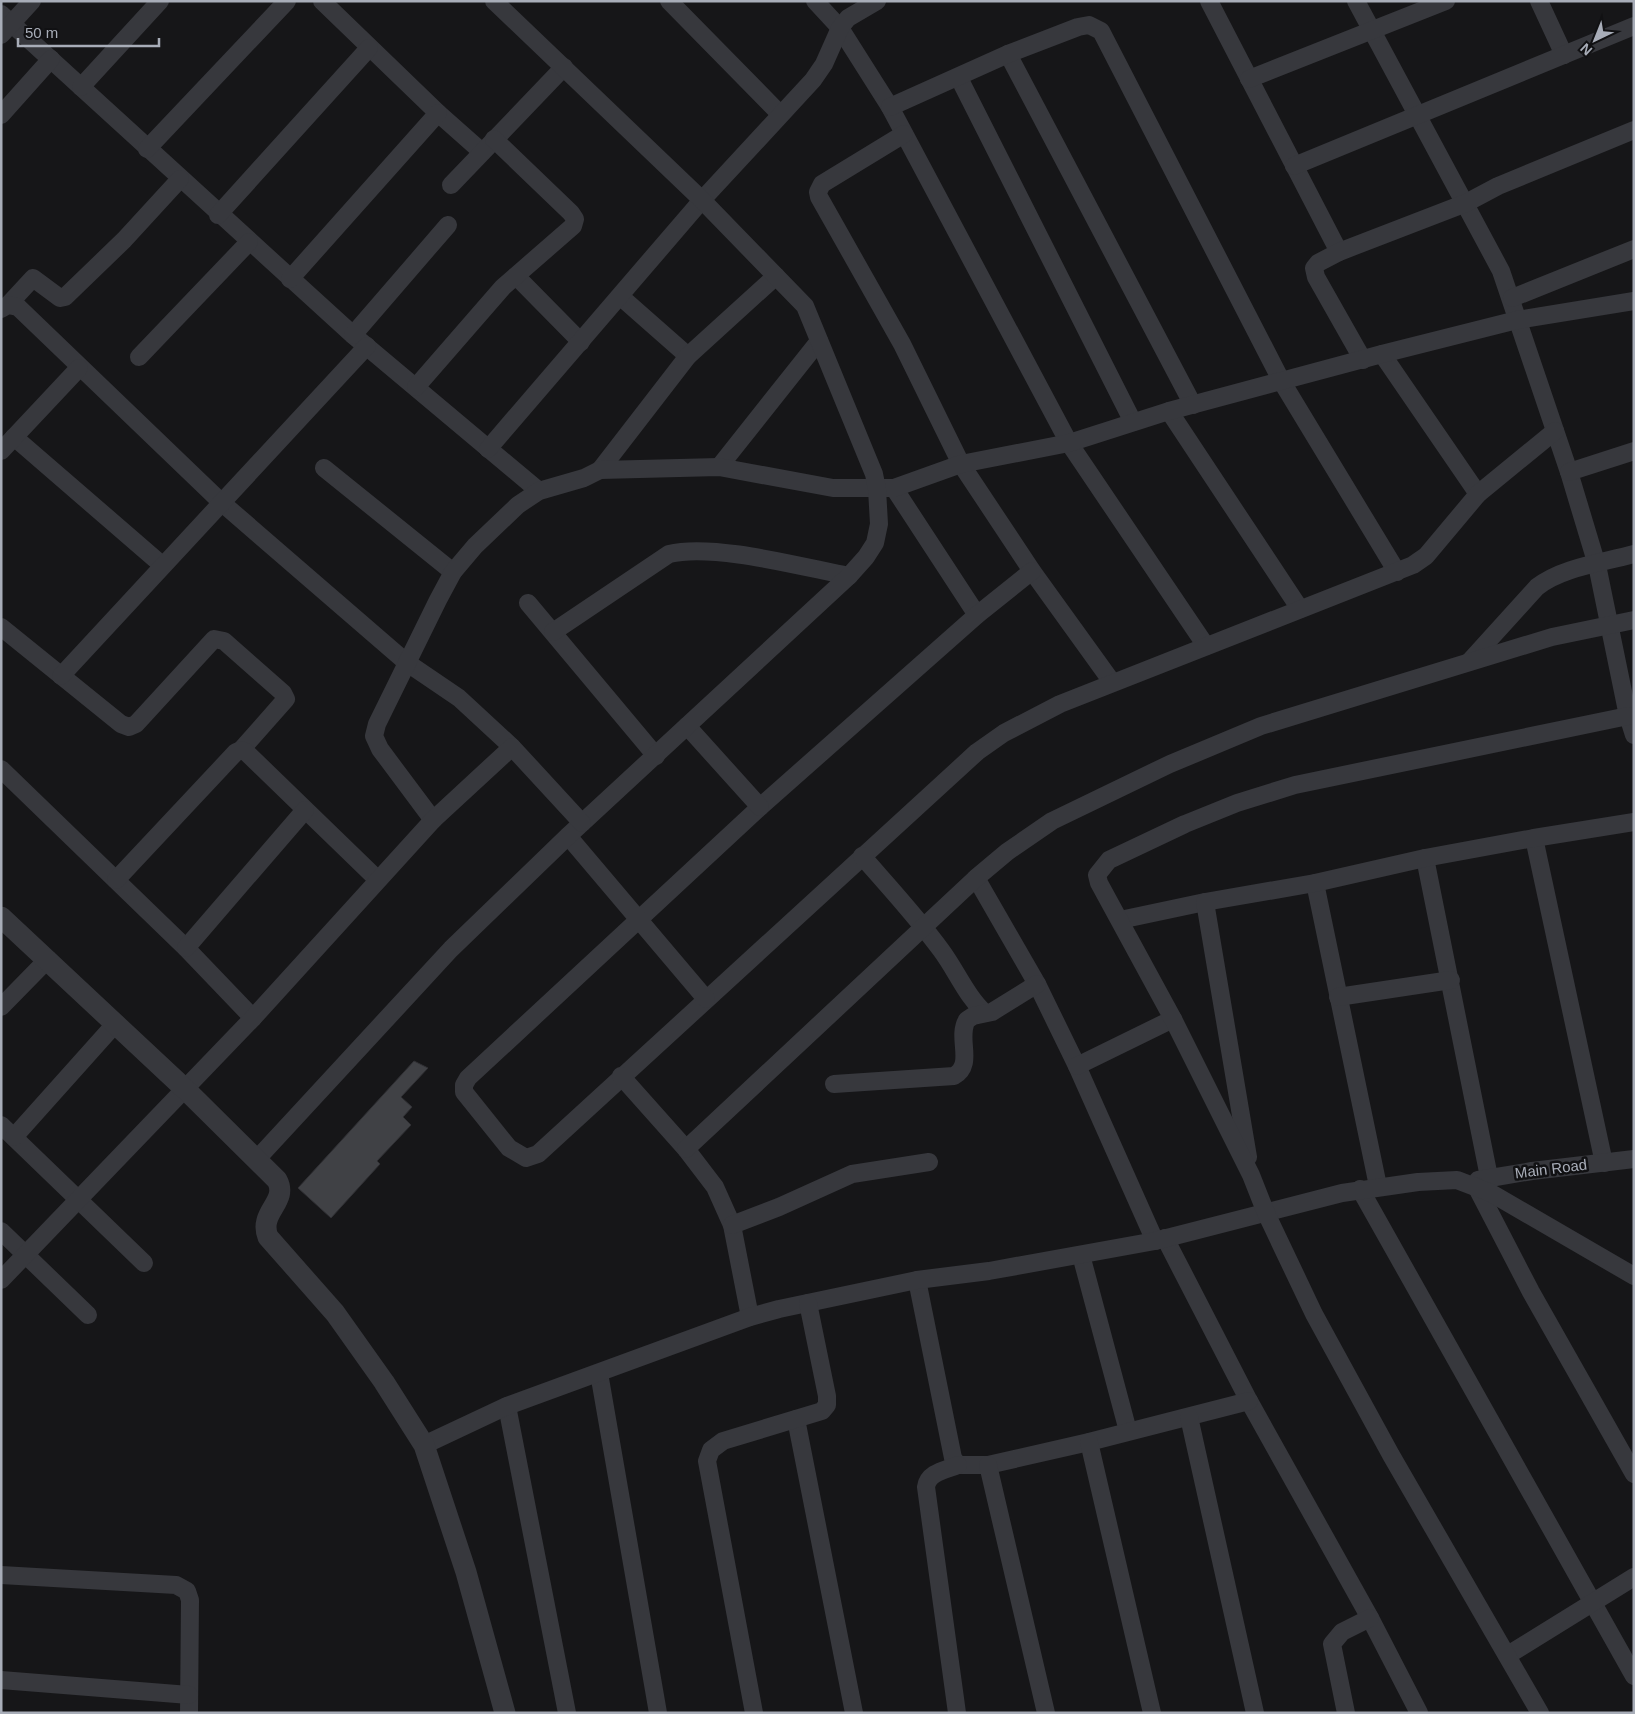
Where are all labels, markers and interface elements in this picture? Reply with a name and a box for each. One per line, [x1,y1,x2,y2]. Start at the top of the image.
scale bar [18,15,159,47]
north arrow [1570,15,1620,65]
text: 50 m [25,24,58,41]
text: N [1577,40,1595,59]
street label: Main Road [1514,1156,1588,1181]

